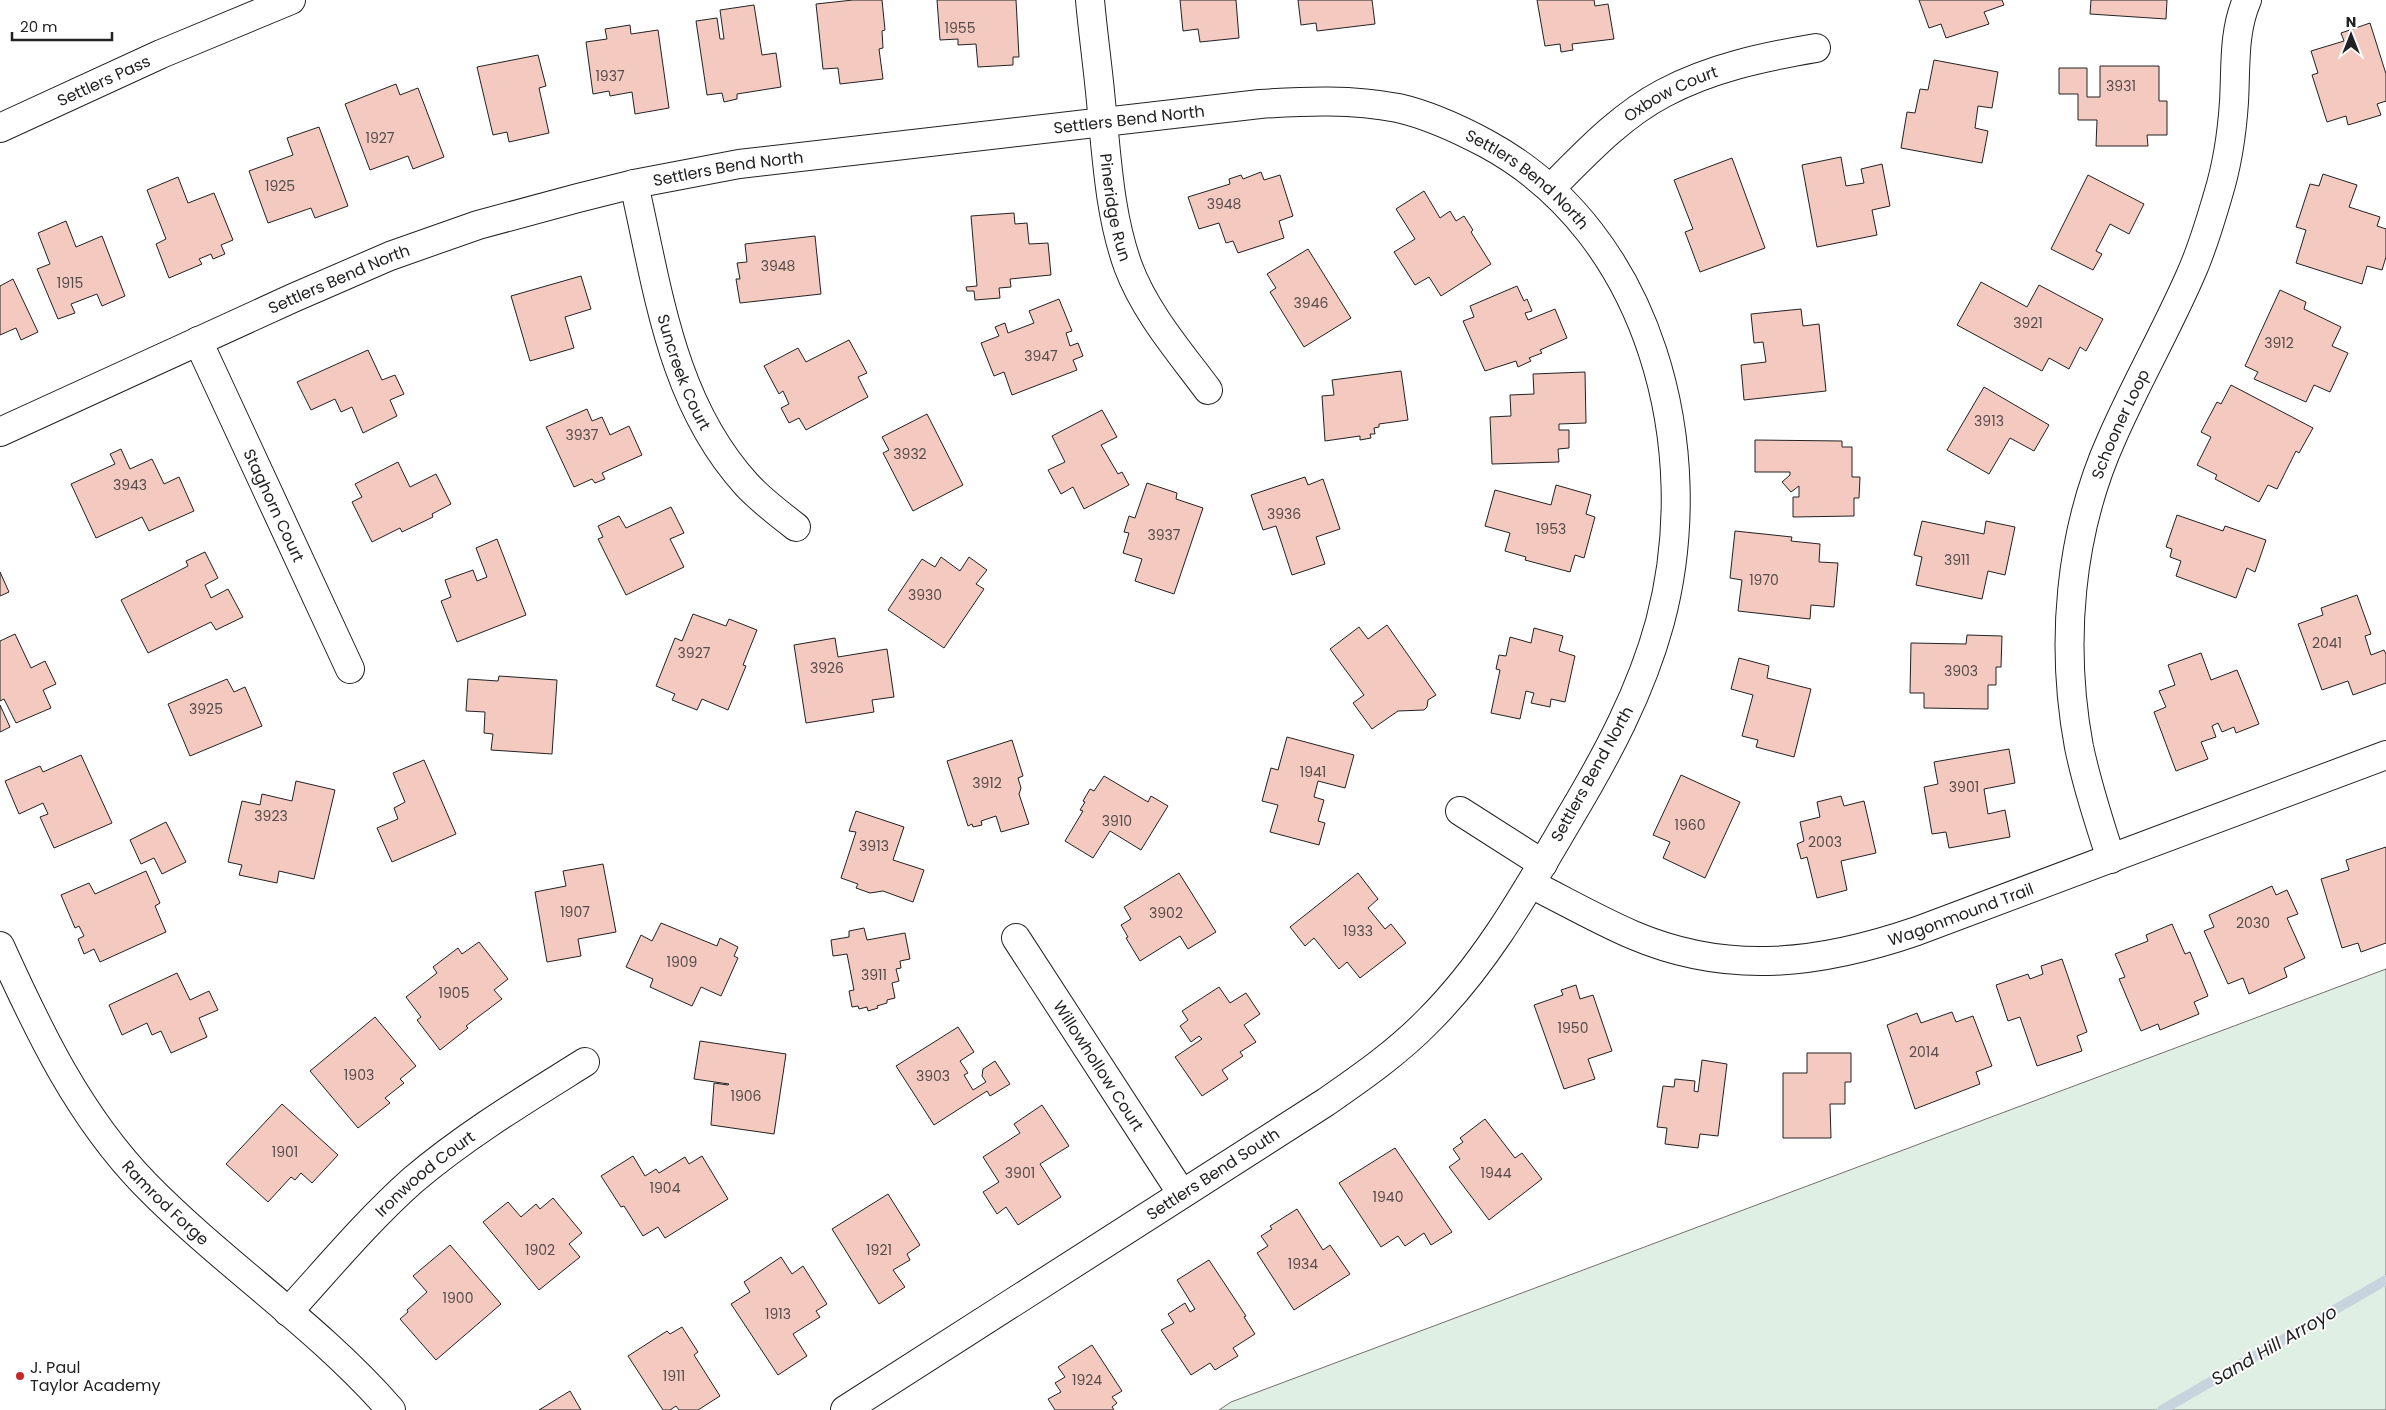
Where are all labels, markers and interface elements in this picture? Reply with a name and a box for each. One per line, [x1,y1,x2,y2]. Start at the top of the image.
scale bar [12,10,112,42]
north arrow [2326,10,2376,60]
text: N [2346,12,2356,32]
text: 20 m [20,16,58,37]
house number: 1955 [945,18,975,38]
street label: Settlers Pass [53,49,154,112]
street label: Oxbow Court [1619,60,1721,127]
house number: 1937 [595,66,625,86]
house number: 3931 [2106,76,2136,96]
street label: Settlers Bend North [1052,99,1206,139]
street label: Settlers Bend North [1462,123,1595,234]
house number: 1927 [366,128,395,148]
street label: Settlers Bend North [651,145,805,192]
street label: Pineridge Run [1095,152,1137,264]
house number: 1925 [265,176,295,196]
house number: 3948 [1207,194,1242,214]
street label: Settlers Bend North [264,238,413,319]
house number: 3948 [761,256,796,276]
house number: 1915 [57,273,83,293]
house number: 3946 [1294,293,1328,313]
street label: Suncreek Court [652,312,717,434]
house number: 3921 [2013,313,2043,333]
house number: 3912 [2264,333,2294,353]
house number: 3947 [1024,346,1058,366]
street label: Schooner Loop [2085,365,2155,482]
house number: 3913 [1974,411,2004,431]
house number: 3937 [566,425,599,445]
house number: 3932 [893,444,927,464]
street label: Staghorn Court [238,445,310,566]
house number: 3943 [113,475,147,495]
house number: 3936 [1267,504,1301,524]
house number: 1953 [1536,519,1566,539]
house number: 3937 [1148,525,1181,545]
house number: 3911 [1944,550,1970,570]
house number: 1970 [1749,570,1779,590]
house number: 3930 [908,585,942,605]
house number: 2041 [2312,633,2342,653]
house number: 3927 [678,643,711,663]
house number: 3926 [810,658,844,678]
house number: 3903 [1944,661,1978,681]
house number: 3925 [189,699,223,719]
street label: Settlers Bend North [1545,702,1639,846]
house number: 1941 [1300,762,1326,782]
house number: 3912 [972,773,1002,793]
house number: 3901 [1949,777,1979,797]
house number: 3923 [254,806,288,826]
house number: 3910 [1102,811,1132,831]
house number: 1960 [1675,815,1705,835]
house number: 2003 [1808,832,1842,852]
house number: 3913 [859,836,889,856]
street label: Wagonmound Trail [1885,877,2037,951]
house number: 1907 [560,902,590,922]
house number: 3902 [1149,903,1183,923]
house number: 2030 [2236,913,2270,933]
house number: 1933 [1343,921,1373,941]
house number: 1909 [667,952,697,972]
house number: 3911 [861,965,887,985]
house number: 1905 [439,983,469,1003]
street label: Willowhollow Court [1048,996,1150,1135]
house number: 1950 [1558,1018,1588,1038]
house number: 2014 [1909,1042,1939,1062]
house number: 1903 [344,1065,374,1085]
house number: 3903 [916,1066,950,1086]
house number: 1906 [731,1086,762,1106]
street label: Settlers Bend South [1142,1122,1284,1226]
street label: Ironwood Court [370,1125,479,1222]
house number: 1901 [272,1142,298,1162]
street label: Ramrod Forge [117,1155,214,1250]
house number: 3901 [1005,1163,1035,1183]
house number: 1944 [1481,1163,1512,1183]
house number: 1904 [650,1178,681,1198]
house number: 1940 [1373,1187,1403,1207]
house number: 1902 [525,1240,555,1260]
house number: 1921 [866,1240,892,1260]
house number: 1934 [1288,1254,1318,1274]
house number: 1900 [443,1288,473,1308]
water label: Sand Hill Arroyo [2206,1299,2342,1391]
house number: 1913 [765,1304,791,1324]
place label: J. Paul Taylor Academy [30,1356,160,1397]
house number: 1911 [663,1366,685,1386]
marker: J. Paul Taylor Academy [14,1370,26,1382]
house number: 1924 [1072,1370,1102,1390]

